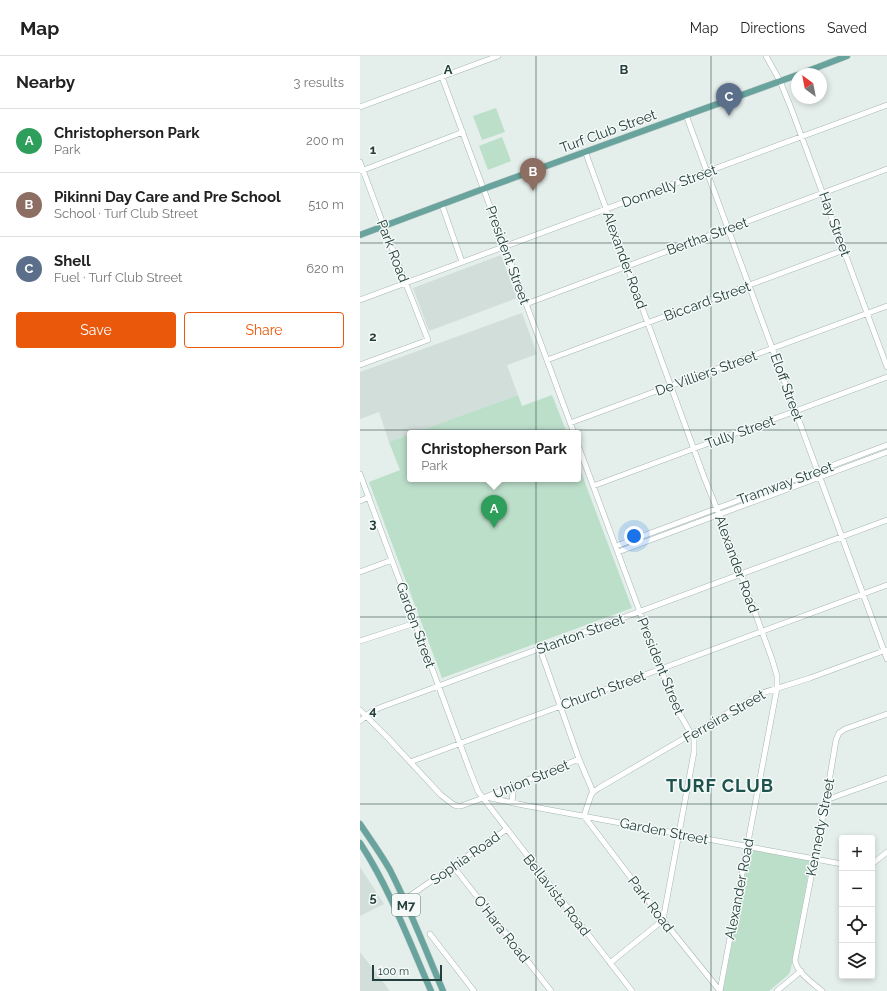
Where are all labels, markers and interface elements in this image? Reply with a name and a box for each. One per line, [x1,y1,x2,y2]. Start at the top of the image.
text: Map [20,17,59,39]
text: Map [690,20,718,36]
text: Directions [740,20,805,36]
text: Saved [827,20,867,36]
text: A [444,62,453,77]
text: B [620,62,629,77]
north arrow [791,68,827,104]
text: Nearby [16,72,75,92]
text: 3 results [294,75,344,90]
pin: C [716,83,742,116]
street label: Turf Club Street [558,106,659,156]
text: Christopherson Park [54,124,200,142]
text: A [25,133,33,148]
text: 200 m [306,133,344,148]
text: Park [54,142,81,157]
text: 1 [370,142,377,157]
pin: B [520,158,546,191]
street label: Donnelly Street [619,161,719,211]
text: Pikinni Day Care and Pre School [54,188,281,206]
street label: Hay Street [816,190,854,259]
text: B [25,197,33,212]
text: 510 m [308,197,344,212]
street label: President Street [483,204,533,307]
text: School · Turf Club Street [54,206,198,221]
street label: Alexander Road [600,209,650,311]
street label: Bertha Street [664,214,750,258]
street label: Park Road [374,217,412,285]
text: Shell [54,252,91,270]
text: C [25,261,33,276]
text: 620 m [306,261,344,276]
text: Fuel · Turf Club Street [54,270,182,285]
street label: Biccard Street [661,278,753,324]
button: Save [16,312,176,348]
button: Share [184,312,344,348]
text: 2 [369,329,377,344]
street label: De Villiers Street [653,347,759,399]
street label: Eloff Street [767,351,807,423]
street label: Tully Street [703,412,777,452]
popup [407,430,581,482]
text: Christopherson Park [421,440,567,458]
text: Park [421,458,448,473]
street label: Tramway Street [735,458,835,508]
pin: A [481,495,507,528]
street label: Alexander Road [712,513,762,615]
text: 3 [369,516,377,531]
your location [624,526,644,546]
street label: Garden Street [393,580,439,670]
street label: Stanton Street [534,611,626,657]
street label: President Street [634,615,688,717]
street label: Church Street [558,667,648,713]
street label: Ferreira Street [680,686,768,746]
text: 4 [369,703,377,718]
street label: Union Street [491,756,572,802]
district label: TURF CLUB [666,775,774,796]
street label: Kennedy Street [803,776,837,877]
street label: Garden Street [618,815,710,847]
street label: Sophia Road [427,828,503,888]
map controls [839,835,875,979]
button: + [839,835,875,871]
street label: Alexander Road [721,837,757,941]
street label: Bellavista Road [520,851,594,939]
button: − [839,871,875,907]
street label: Park Road [625,873,677,935]
text: 5 [369,890,377,905]
street label: O'Hara Road [471,892,533,966]
road number: M7 [392,894,420,916]
button: locate [839,907,875,943]
button: layers [839,943,875,979]
scale bar [372,963,442,982]
text: 100 m [378,965,409,978]

